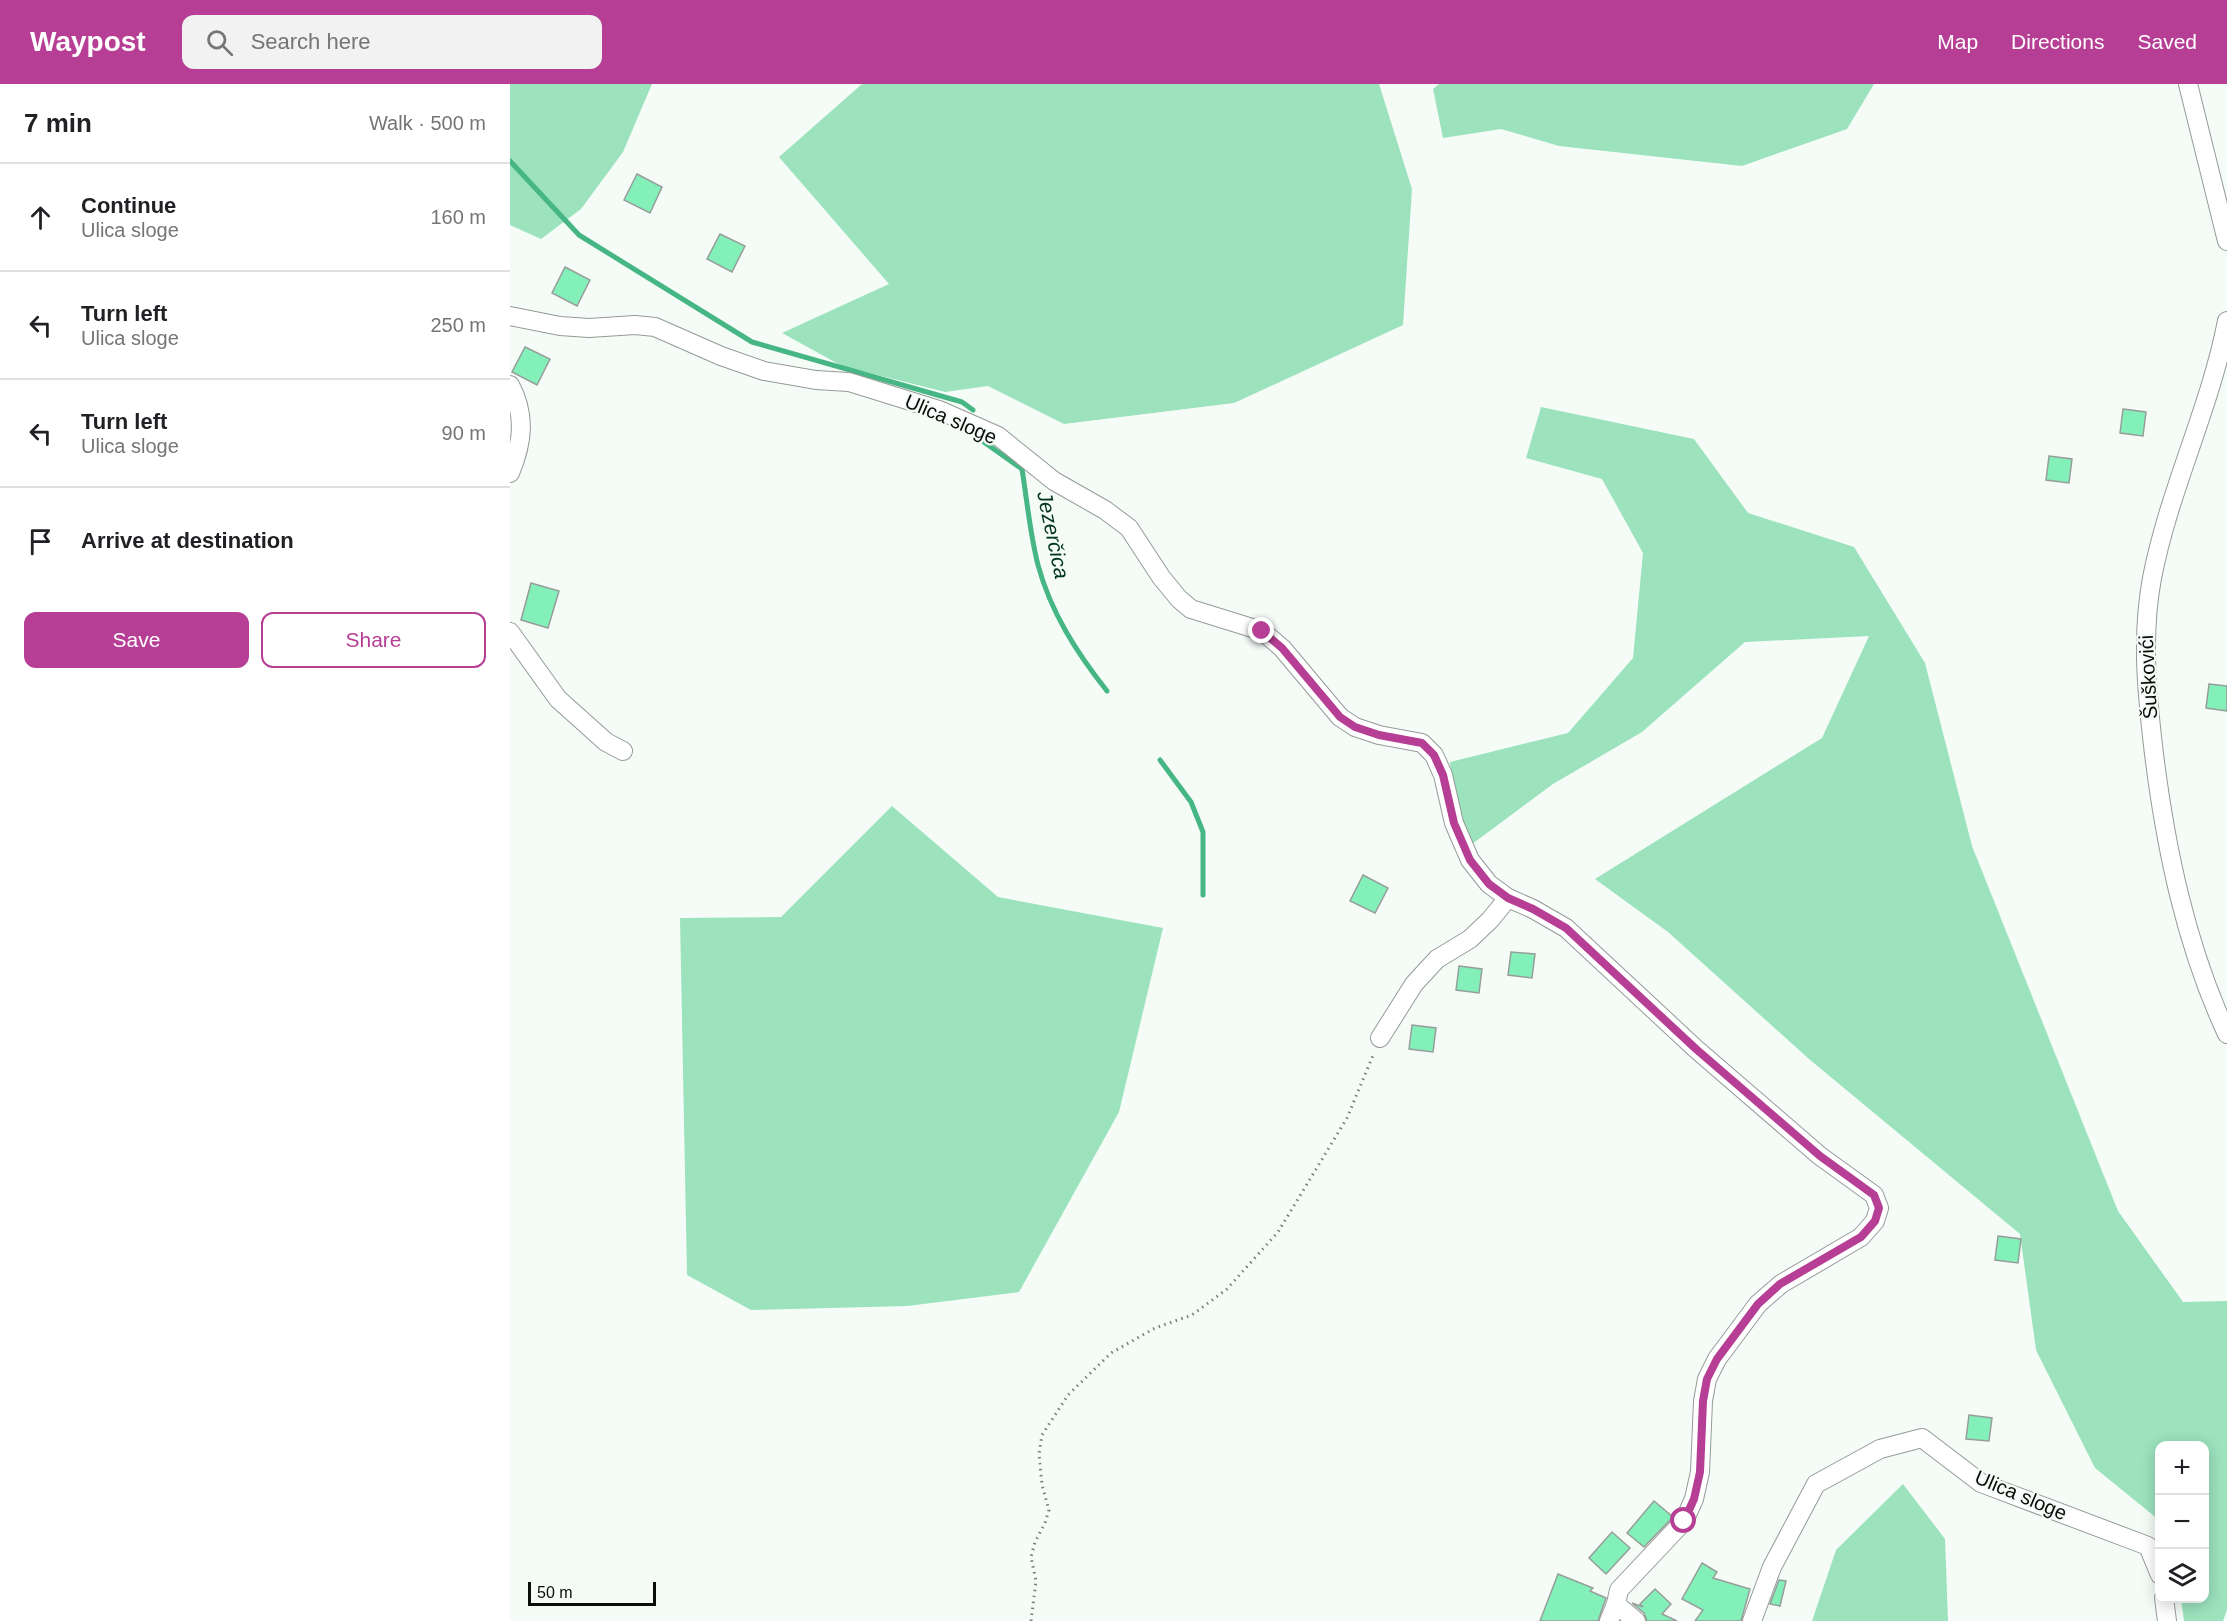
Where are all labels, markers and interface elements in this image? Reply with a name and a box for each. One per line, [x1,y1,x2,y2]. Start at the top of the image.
search box [182,15,602,69]
text: Waypost [30,26,146,57]
icon: search [203,26,236,59]
text: Search here [251,29,371,54]
text: Map [1937,30,1978,53]
text: Directions [2011,30,2104,53]
text: Saved [2137,30,2197,53]
text: 7 min [24,108,92,138]
text: Walk · 500 m [369,112,486,134]
text: Continue [81,193,176,218]
icon: ahead [24,201,57,234]
text: 160 m [430,206,486,228]
text: Ulica sloge [81,219,179,241]
text: Turn left [81,301,167,326]
icon: left [24,309,57,342]
text: 250 m [430,314,486,336]
text: Ulica sloge [81,327,179,349]
street label: Ulica sloge [902,390,1000,448]
text: Turn left [81,409,167,434]
icon: left [24,417,57,450]
text: 90 m [442,422,486,444]
text: Ulica sloge [81,435,179,457]
water label: Jezerčica [1033,488,1074,581]
icon: arrive [24,525,57,558]
text: Arrive at destination [81,528,294,553]
button: Save [24,612,249,668]
button: Share [261,612,486,668]
route end [1248,617,1274,643]
street label: Šuškovići [2135,634,2161,720]
map controls [2155,1441,2209,1603]
button: + [2155,1441,2209,1495]
street label: Ulica sloge [1972,1466,2070,1524]
button: − [2155,1495,2209,1549]
route start [1670,1507,1696,1533]
button: layers [2155,1549,2209,1603]
scale bar [528,1579,656,1606]
text: 50 m [537,1584,573,1601]

